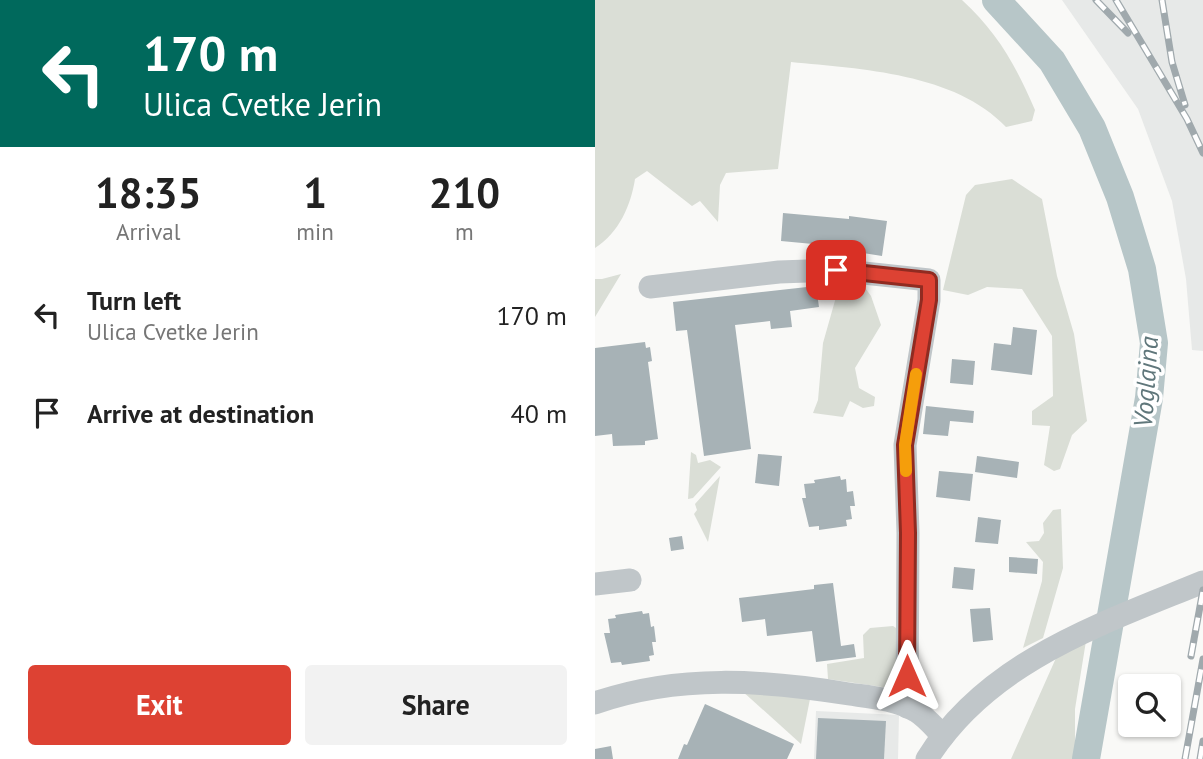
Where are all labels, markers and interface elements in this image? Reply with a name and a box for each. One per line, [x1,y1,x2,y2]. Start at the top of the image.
text: 170 m [143,21,278,85]
icon: left [28,28,119,119]
text: Ulica Cvetke Jerin [143,83,382,125]
text: 18:35 [95,165,201,220]
text: 1 [303,165,327,220]
text: 210 [429,165,500,220]
text: Arrival [116,217,180,246]
text: min [296,217,334,246]
text: m [455,217,474,246]
pin [806,240,866,300]
icon: arrive [817,251,855,289]
text: Turn left [87,284,181,317]
icon: left [28,296,66,334]
text: 170 m [496,299,567,332]
text: Ulica Cvetke Jerin [87,317,259,346]
water label: Voglajna [1126,335,1165,429]
icon: arrive [28,394,66,432]
text: Arrive at destination [87,397,314,430]
text: 40 m [511,397,567,430]
position arrow [870,639,944,713]
button: Exit [28,665,291,745]
button: Share [305,665,567,745]
map controls [1118,674,1181,737]
button: search [1118,674,1181,737]

